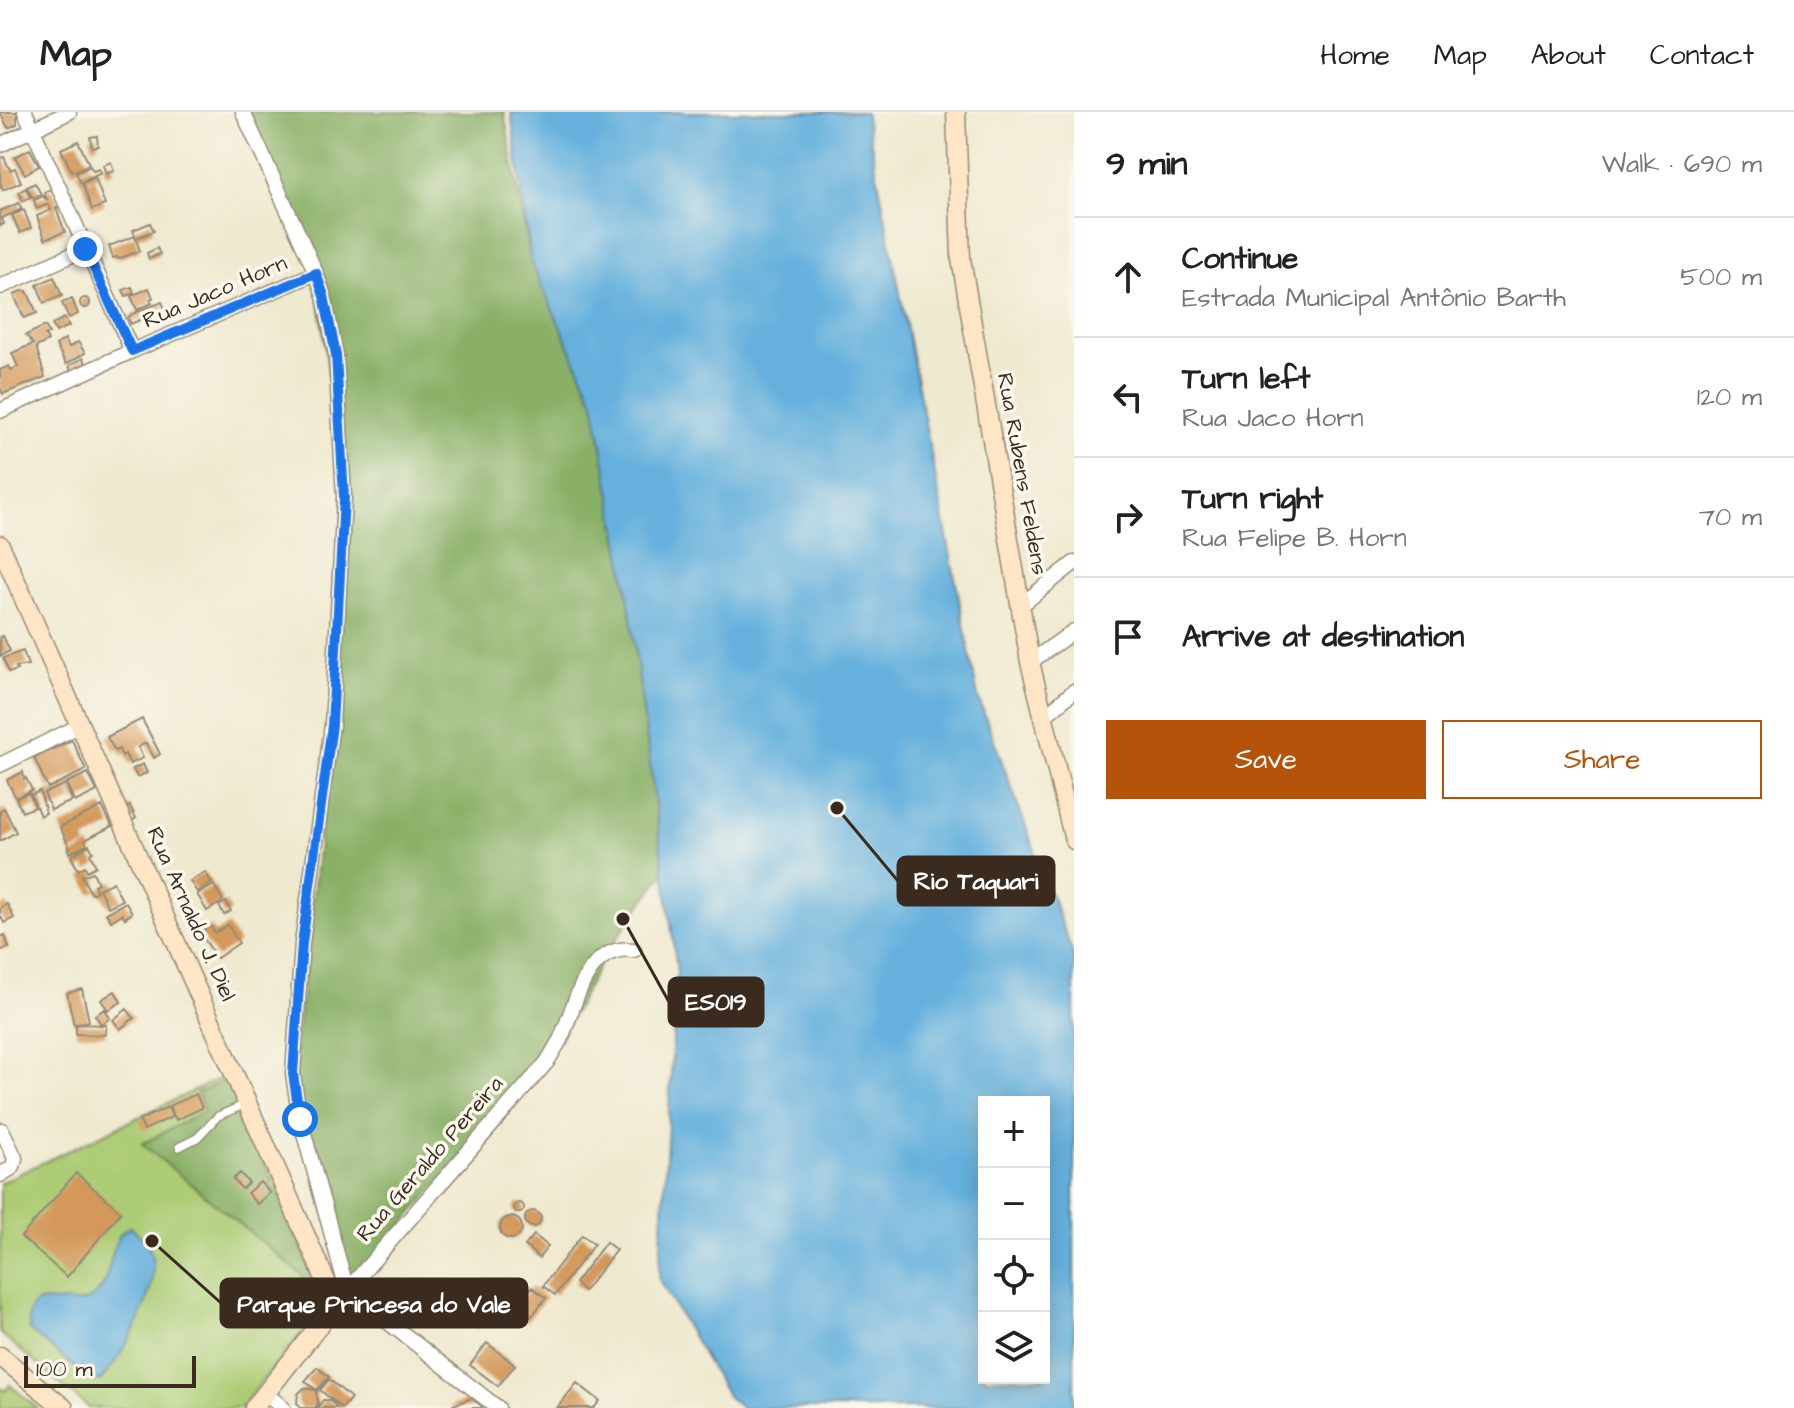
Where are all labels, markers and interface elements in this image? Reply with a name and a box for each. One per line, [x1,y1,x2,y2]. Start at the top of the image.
text: Map [40,29,112,81]
text: Home [1320,36,1390,75]
text: Map [1434,36,1487,75]
text: About [1531,36,1606,75]
text: Contact [1650,36,1754,75]
text: 9 min [1106,140,1188,188]
text: Walk · 690 m [1602,146,1762,182]
route end [67,231,103,267]
text: Continue [1182,238,1298,280]
street label: Rua Jaco Horn [138,248,292,336]
icon: ahead [1106,255,1150,299]
text: 500 m [1680,259,1762,295]
text: Estrada Municipal Antônio Barth [1182,280,1566,316]
text: Turn left [1182,358,1310,400]
street label: Rua Rubens Feldens [989,371,1055,577]
icon: left [1106,375,1150,419]
text: 120 m [1697,379,1762,415]
text: Rua Jaco Horn [1182,400,1364,436]
text: Turn right [1182,478,1323,520]
icon: right [1106,495,1150,539]
text: 70 m [1699,499,1762,535]
text: Rua Felipe B. Horn [1182,520,1407,556]
icon: arrive [1106,615,1150,659]
text: Arrive at destination [1182,616,1464,658]
button: Save [1106,720,1426,799]
button: Share [1442,720,1762,799]
street label: Rua Arnaldo J. Diel [139,822,243,1006]
callout: Rio Taquari [898,857,1054,905]
text: Rio Taquari [914,865,1039,899]
callout: ES019 [669,978,763,1026]
text: ES019 [685,986,747,1020]
street label: Rua Geraldo Pereira [349,1070,511,1248]
map controls [978,1096,1050,1384]
button: + [978,1096,1050,1168]
route start [282,1101,318,1137]
button: − [978,1168,1050,1240]
button: locate [978,1240,1050,1312]
callout: Parque Princesa do Vale [221,1279,527,1327]
text: Parque Princesa do Vale [237,1288,511,1322]
button: layers [978,1312,1050,1384]
scale bar [24,1352,196,1388]
text: 100 m [36,1354,93,1385]

